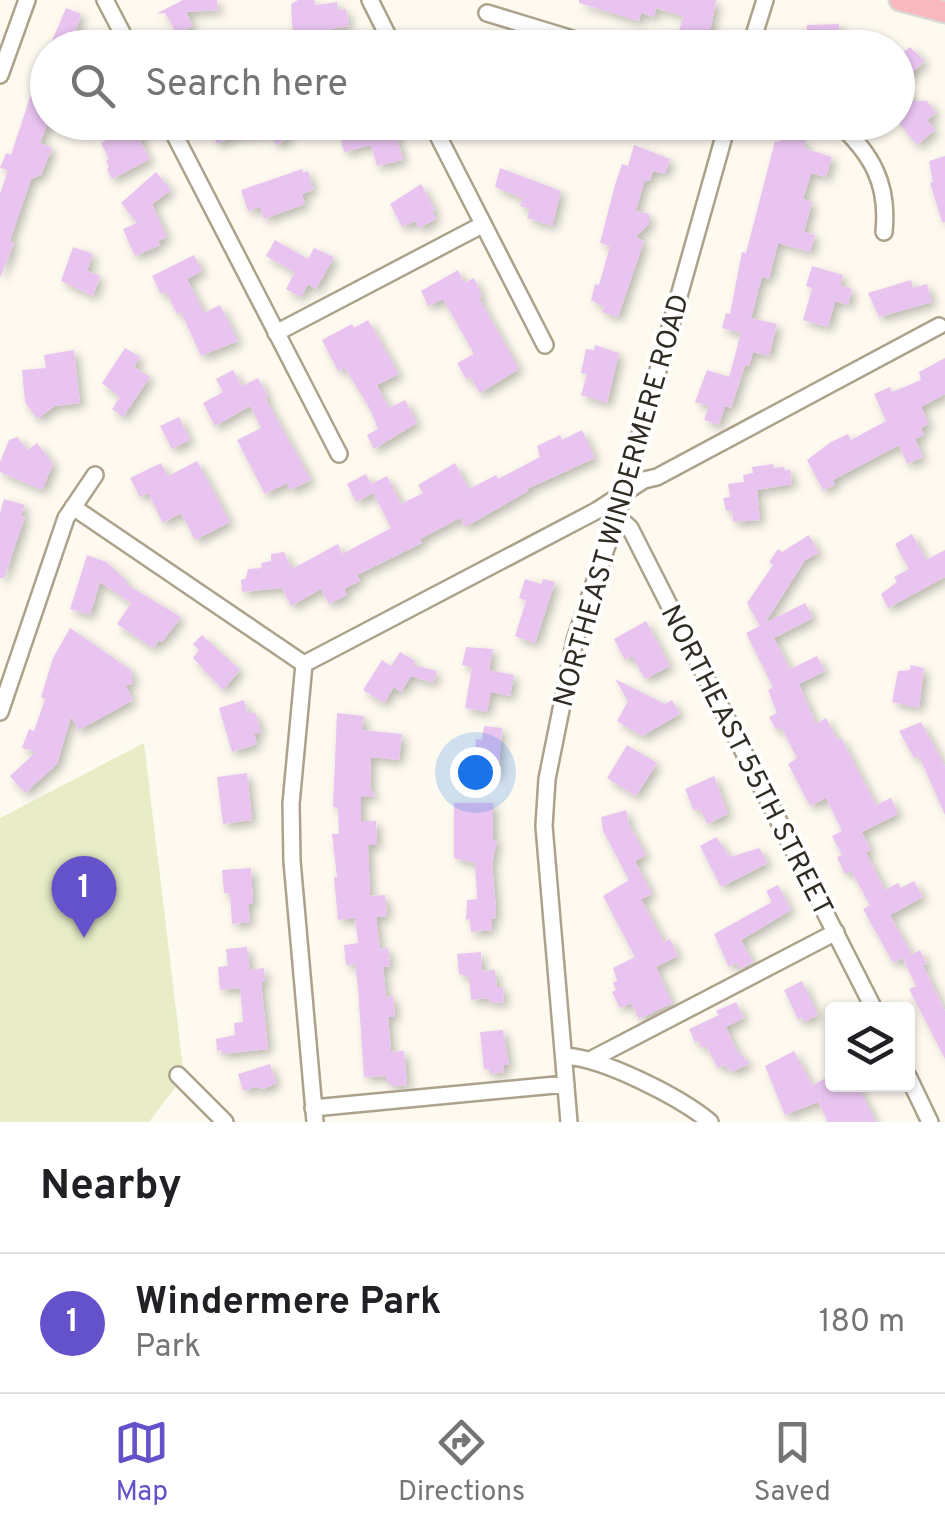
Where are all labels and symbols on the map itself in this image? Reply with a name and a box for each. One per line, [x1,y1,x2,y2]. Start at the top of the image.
street label: NORTHEAST WINDERMERE ROAD [547,290,699,711]
street label: NORTHEAST 55TH STREET [651,600,840,923]
your location [450,747,501,798]
pin: 1 [52,856,116,938]

